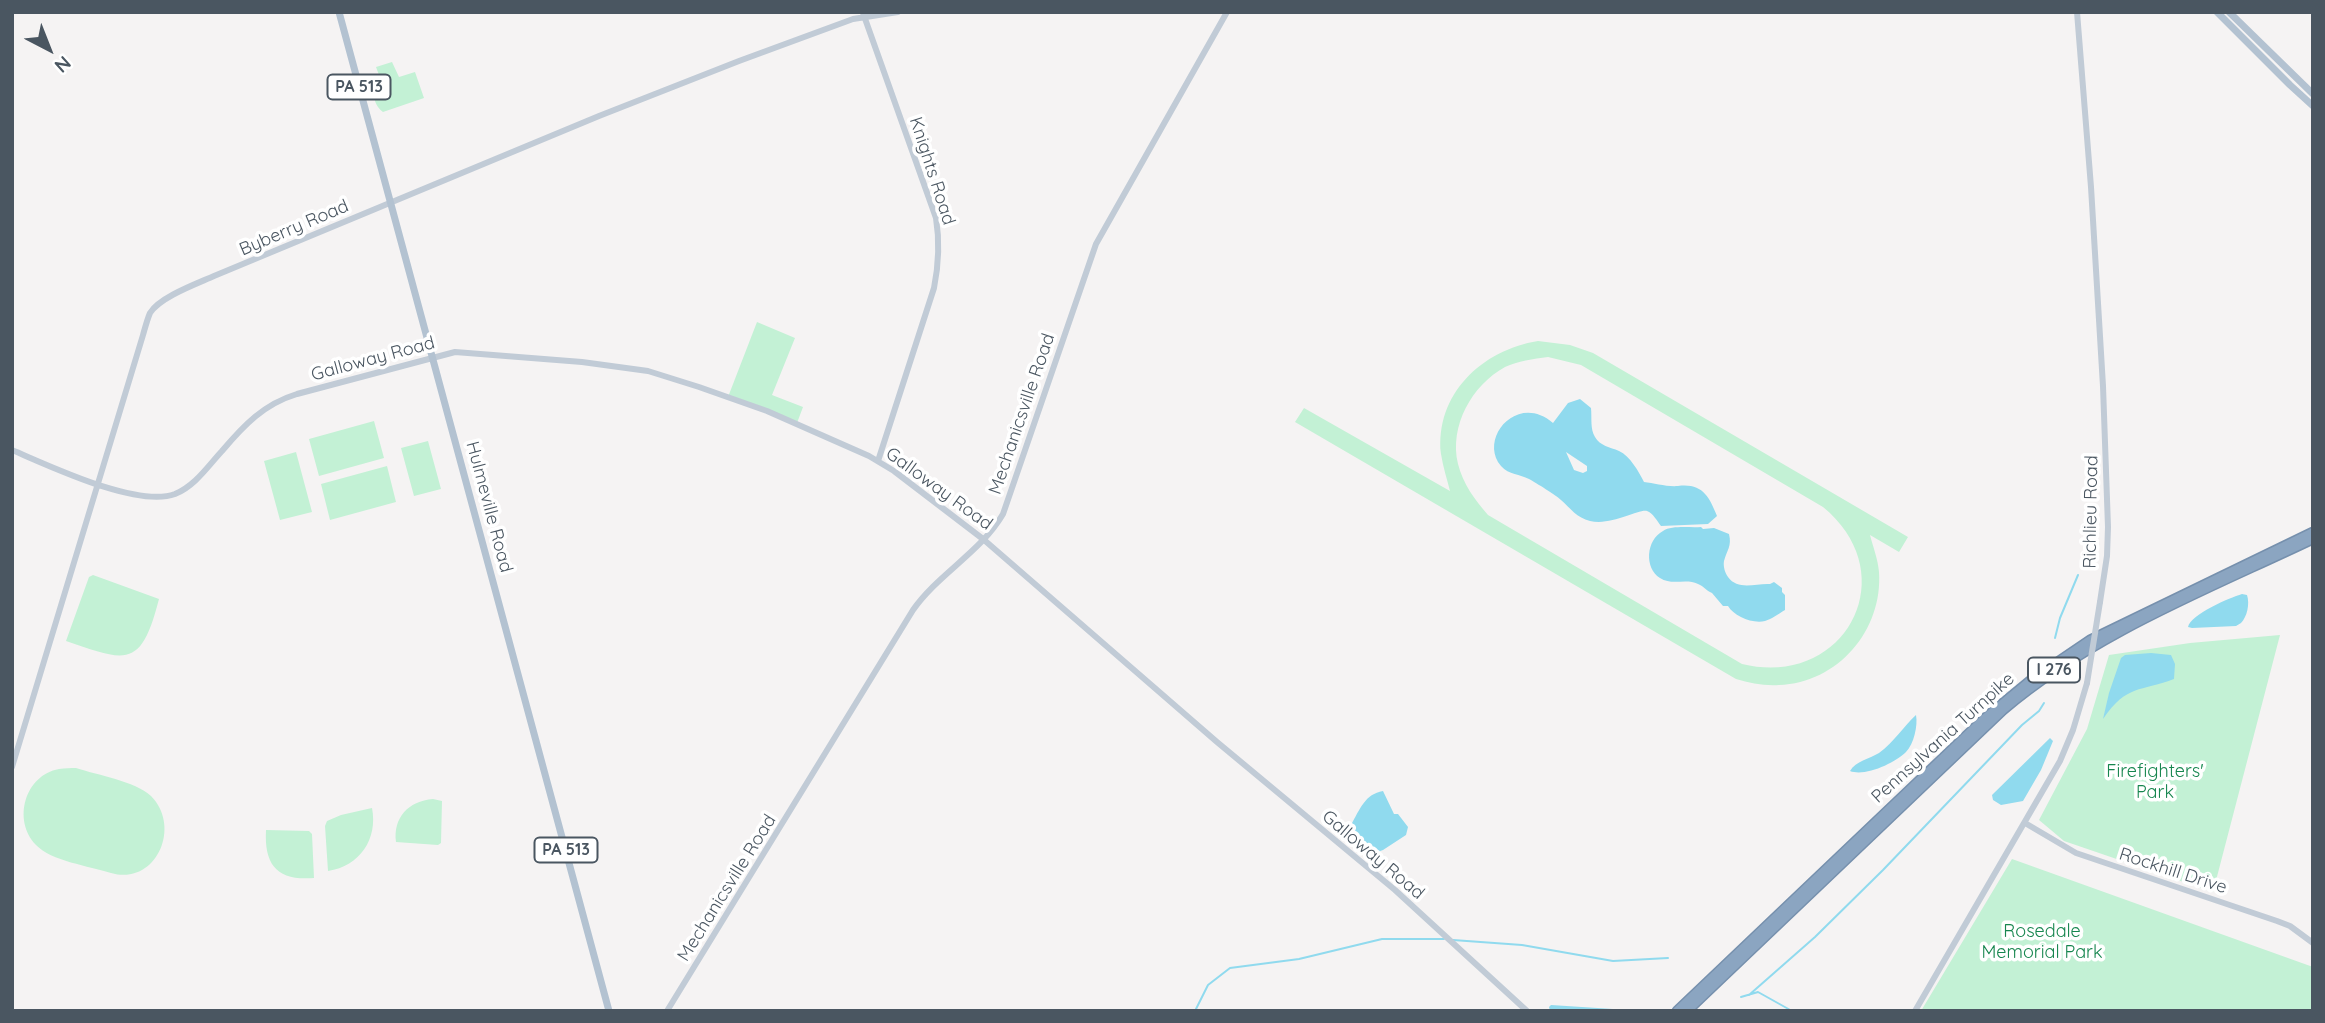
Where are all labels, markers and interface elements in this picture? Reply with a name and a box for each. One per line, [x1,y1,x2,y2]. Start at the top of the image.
north arrow [14,14,84,84]
text: N [50,51,76,78]
road number: PA 513 [328,74,390,100]
street label: Knights Road [904,114,960,228]
street label: Byberry Road [236,195,352,261]
street label: Mechanicsville Road [984,331,1060,497]
street label: Galloway Road [309,332,437,386]
street label: Hulmeville Road [461,439,517,575]
street label: Galloway Road [881,443,997,535]
street label: Richlieu Road [2079,455,2103,569]
road number: I 276 [2028,657,2080,682]
street label: Pennsylvania Turnpike [1867,668,2019,808]
park label: Firefighters' Park [2106,761,2204,804]
street label: Galloway Road [1317,806,1429,904]
street label: Mechanicsville Road [673,811,781,965]
road number: PA 513 [534,838,598,862]
street label: Rockhill Drive [2116,843,2230,899]
park label: Rosedale Memorial Park [1981,921,2103,964]

